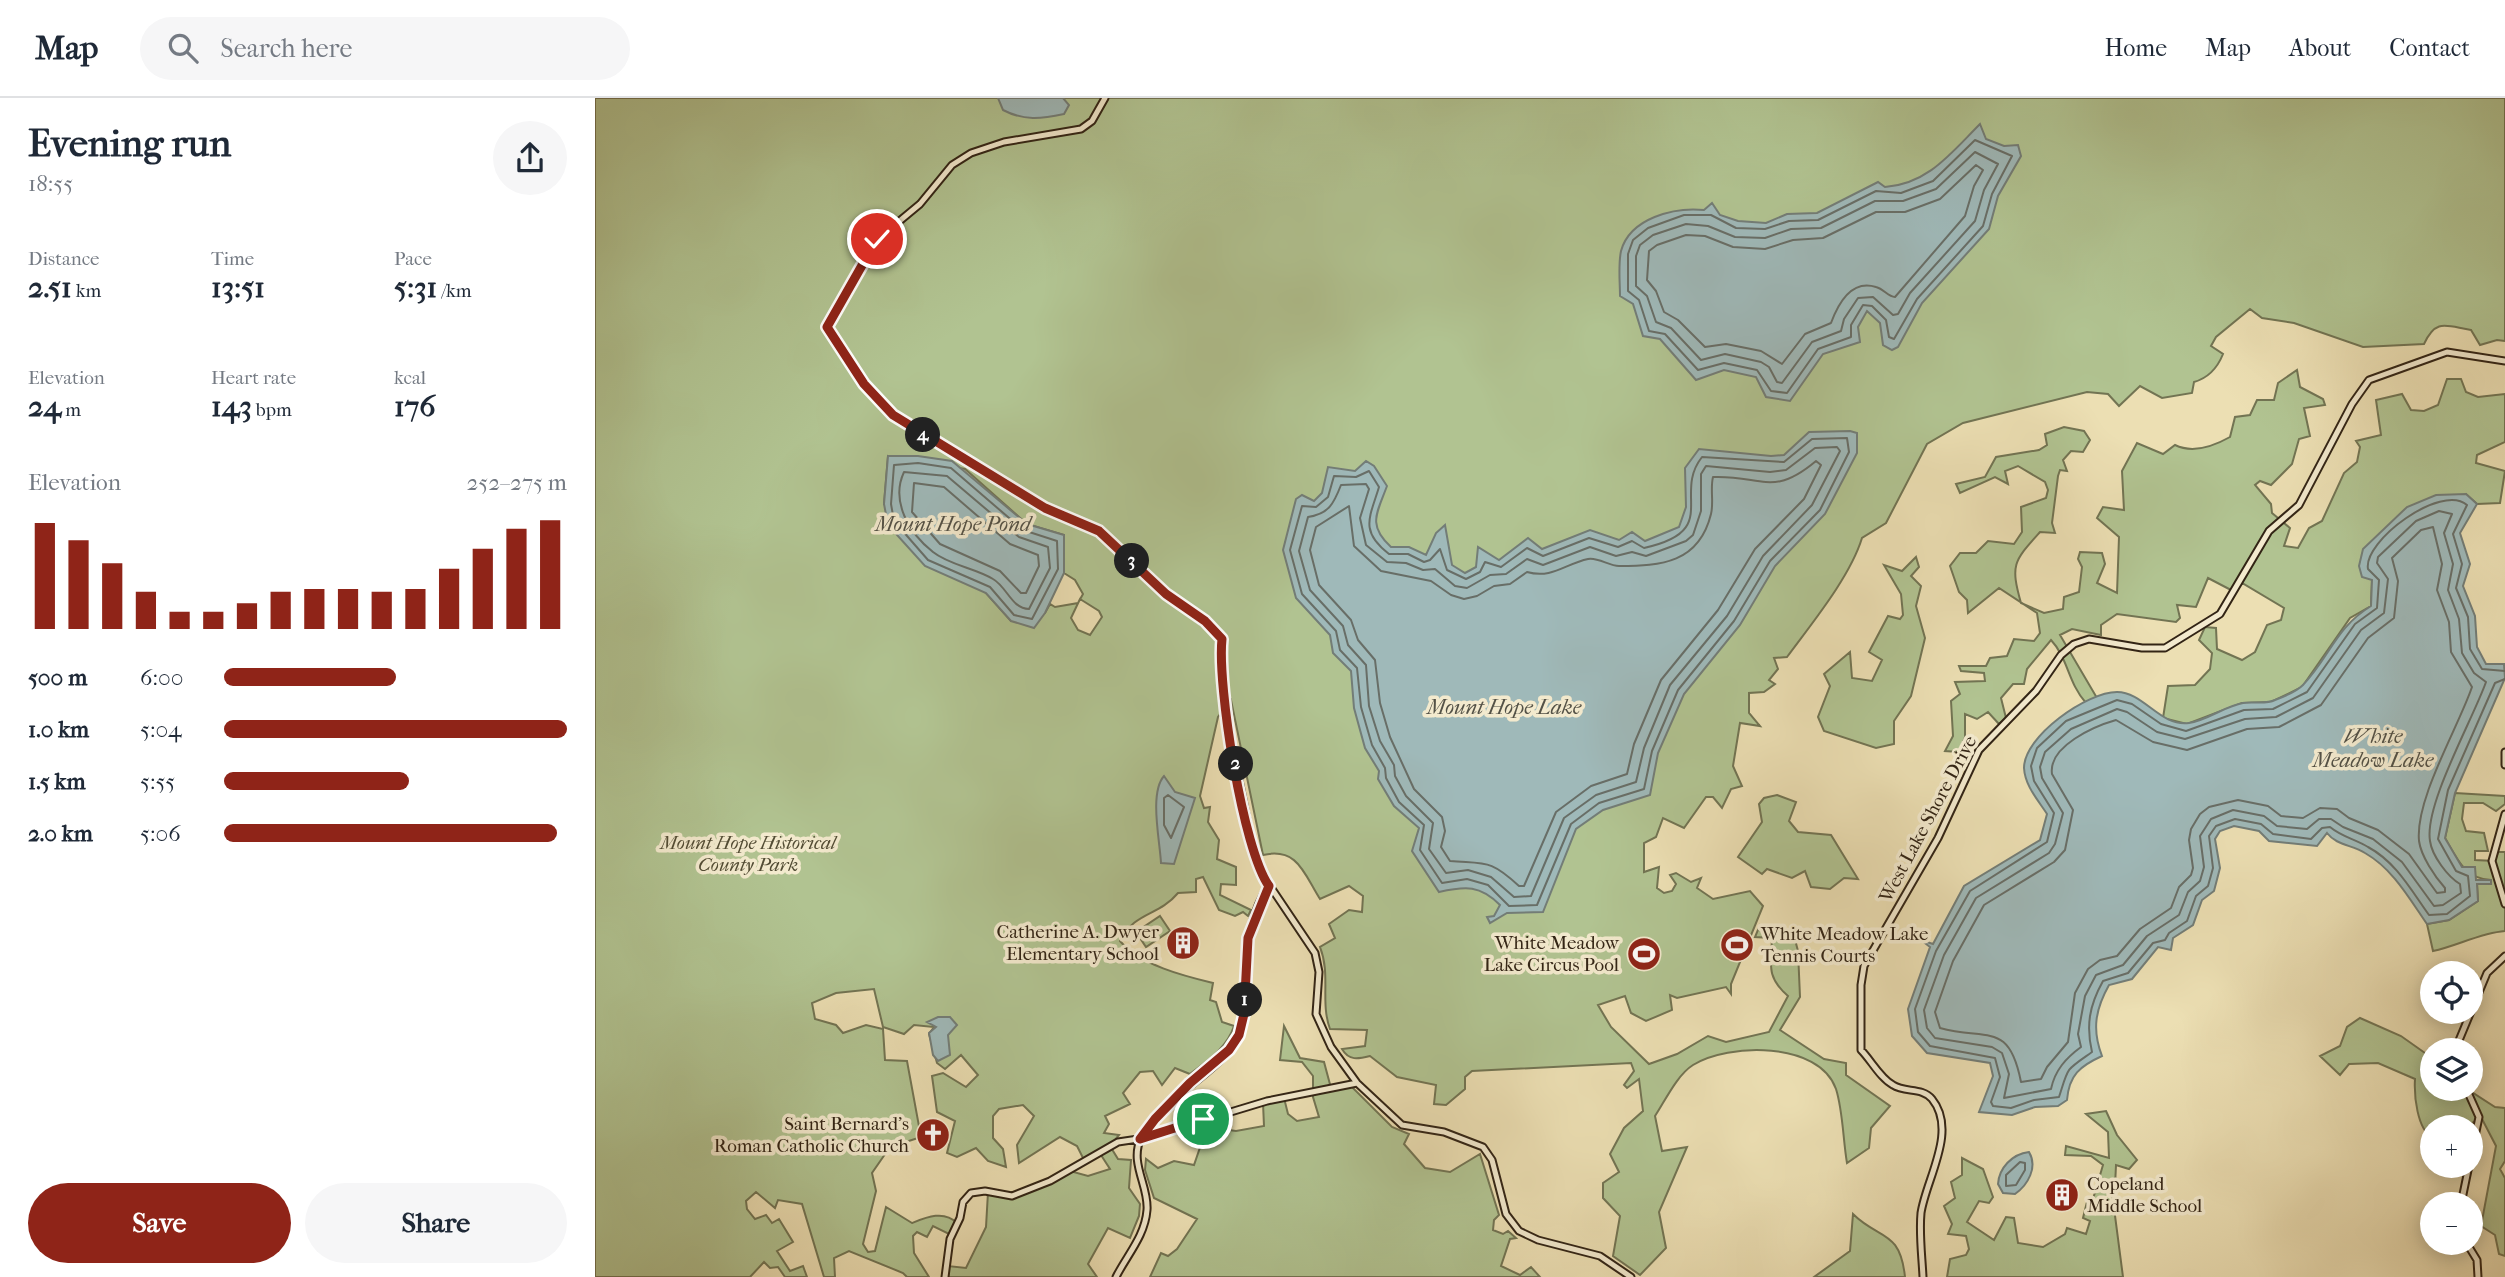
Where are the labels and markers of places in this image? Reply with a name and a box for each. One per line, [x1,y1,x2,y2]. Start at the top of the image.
pin [847,209,907,269]
pin: 4 [905,418,941,452]
pin: 3 [1115,544,1149,578]
pin: 2 [1219,746,1253,782]
place label: Catherine A. Dwyer Elementary School [996,921,1160,965]
place label: White Meadow Lake Tennis Courts [1760,923,1928,967]
building icon: Catherine A. Dwyer Elementary School [1164,924,1202,962]
sports icon: White Meadow Lake Tennis Courts [1718,926,1756,964]
place label: White Meadow Lake Circus Pool [1484,932,1620,976]
sports icon: White Meadow Lake Circus Pool [1625,935,1663,973]
pin: 1 [1227,982,1263,1018]
pin [1173,1089,1233,1149]
place label: Saint Bernard's Roman Catholic Church [714,1113,909,1157]
church icon: Saint Bernard's Roman Catholic Church [914,1116,952,1154]
place label: Copeland Middle School [2087,1173,2202,1217]
building icon: Copeland Middle School [2043,1176,2081,1214]

